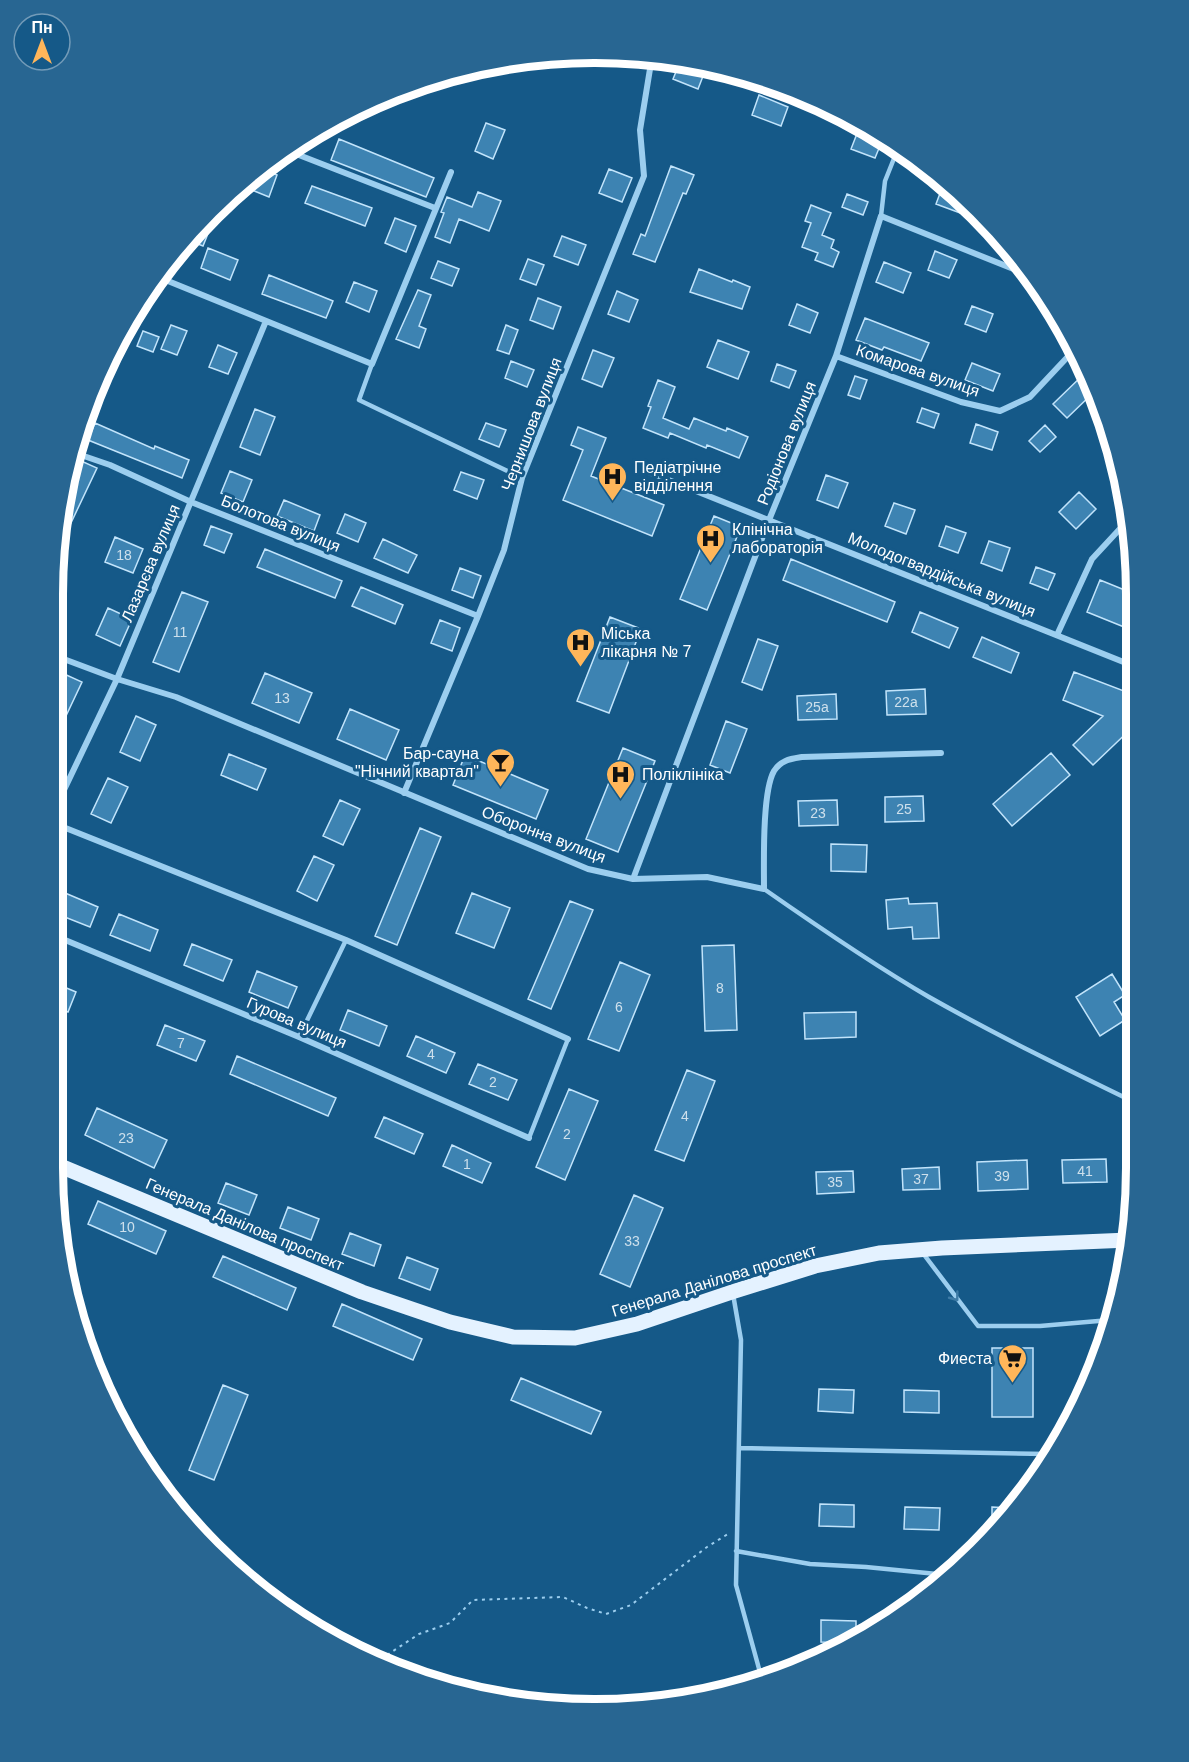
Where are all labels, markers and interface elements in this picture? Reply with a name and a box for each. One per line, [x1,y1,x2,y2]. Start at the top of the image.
north arrow [12,12,72,72]
text: Пн [31,19,53,36]
street label: Комарова вулиця [854,341,982,400]
street label: Чернишова вулиця [498,355,565,493]
street label: Родіонова вулиця [754,379,819,507]
place label: Педіатрічне відділення [634,459,721,494]
hospital icon: Педіатрічне відділення [597,460,629,502]
street label: Болотова вулиця [219,492,343,555]
street label: Лазарєва вулиця [118,502,183,625]
place label: Клінічна лабораторія [732,521,823,556]
hospital icon: Клінічна лабораторія [695,522,727,564]
street label: Молодогвардійська вулиця [846,529,1038,620]
house number: 18 [116,547,132,563]
house number: 11 [173,624,187,640]
place label: Міська лікарня № 7 [601,625,692,660]
hospital icon: Міська лікарня № 7 [564,626,596,668]
house number: 13 [274,690,290,706]
house number: 22а [894,694,918,710]
house number: 25а [805,699,829,715]
place label: Бар-сауна "Нічний квартал" [355,745,479,780]
bar icon: Бар-сауна "Нічний квартал" [484,746,516,788]
hospital icon: Поліклініка [605,758,637,800]
place label: Поліклініка [642,766,724,783]
house number: 25 [896,801,912,817]
street label: Оборонна вулиця [480,803,608,866]
house number: 23 [810,805,826,821]
house number: 8 [716,980,724,996]
street label: Гурова вулиця [244,994,349,1051]
house number: 6 [615,999,623,1015]
house number: 7 [177,1035,185,1051]
house number: 4 [427,1046,435,1062]
house number: 2 [489,1074,497,1090]
house number: 4 [681,1108,689,1124]
house number: 2 [563,1126,571,1142]
house number: 23 [118,1130,134,1146]
house number: 1 [463,1156,471,1172]
house number: 41 [1077,1163,1093,1179]
house number: 39 [994,1168,1010,1184]
house number: 37 [913,1171,929,1187]
house number: 35 [827,1174,843,1190]
street label: Генерала Данілова проспект [143,1175,347,1274]
house number: 10 [119,1219,135,1235]
house number: 33 [624,1233,640,1249]
street label: Генерала Данілова проспект [610,1241,819,1320]
one-way arrow [948,1290,959,1301]
supermarket icon: Фиеста [997,1342,1029,1384]
place label: Фиеста [938,1350,992,1367]

